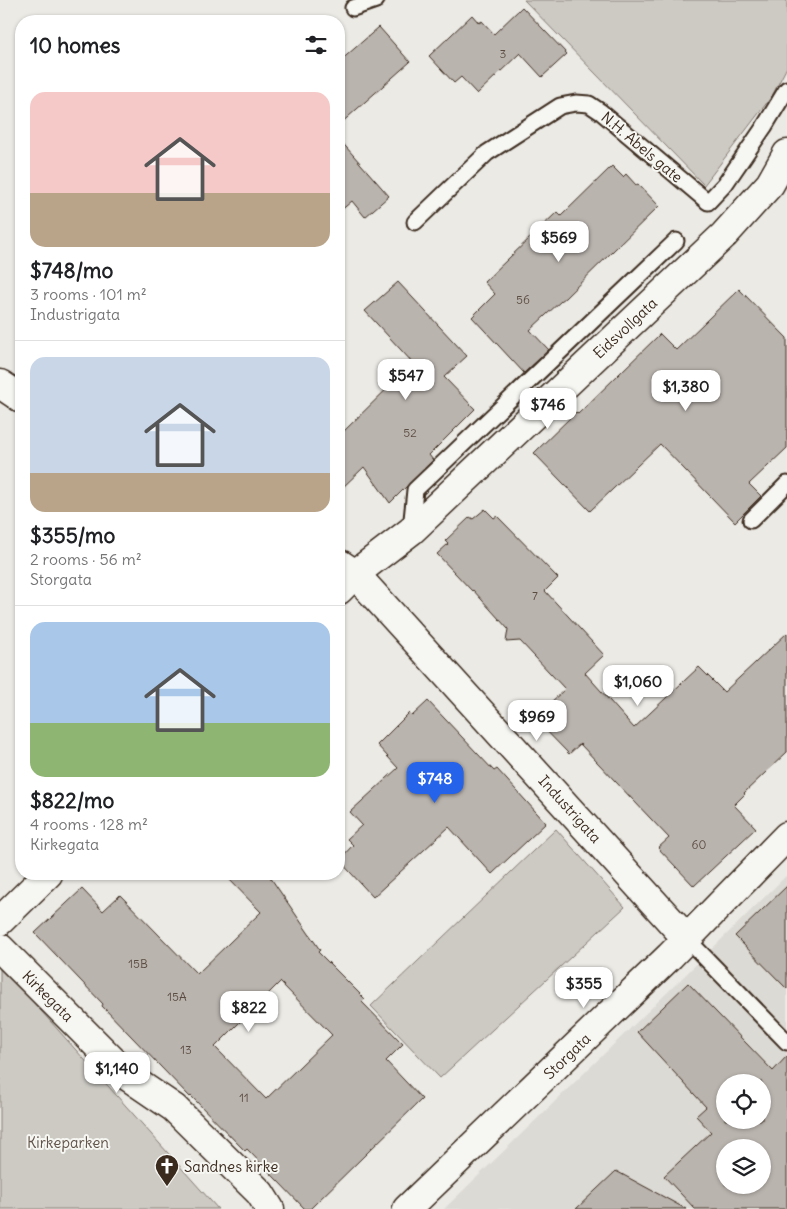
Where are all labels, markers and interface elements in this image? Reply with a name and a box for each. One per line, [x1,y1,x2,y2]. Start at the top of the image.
icon: filters [302,31,330,59]
text: 10 homes [30,32,120,59]
house number: 3 [500,46,507,61]
street label: N.H. Abels gate [597,107,687,187]
icon: home [135,124,225,214]
pin: $569 [529,220,589,263]
text: $569 [541,227,577,247]
text: $748/mo [30,257,113,284]
text: 3 rooms · 101 m² [30,284,147,304]
house number: 56 [516,292,530,307]
street label: Eidsvollgata [589,293,661,363]
text: Industrigata [30,304,120,324]
pin: $547 [376,358,436,401]
text: $547 [389,365,424,385]
pin: $1,380 [645,370,727,412]
text: $1,380 [662,376,710,396]
pin: $746 [518,388,578,430]
icon: home [135,390,225,480]
text: $746 [531,394,565,414]
house number: 52 [403,425,417,440]
text: $355/mo [30,522,115,549]
text: 2 rooms · 56 m² [30,549,142,569]
text: Storgata [30,569,92,589]
house number: 7 [532,588,538,603]
icon: home [135,655,225,745]
pin: $1,060 [597,664,679,707]
text: $1,060 [614,671,662,691]
pin: $969 [507,700,567,742]
text: $969 [519,706,555,726]
pin: $748 [405,762,465,804]
text: $748 [418,768,452,788]
street label: Industrigata [535,771,606,847]
text: $822/mo [30,787,114,814]
text: 4 rooms · 128 m² [30,814,148,834]
text: Kirkegata [30,834,99,854]
house number: 60 [692,837,707,852]
house number: 15B [128,956,148,971]
street label: Kirkegata [18,966,78,1026]
pin: $355 [554,966,614,1009]
text: $355 [566,973,602,993]
house number: 15A [167,989,187,1004]
pin: $822 [219,990,279,1033]
text: $822 [231,997,267,1017]
street label: Storgata [540,1029,595,1083]
house number: 13 [180,1042,192,1057]
pin: $1,140 [76,1052,158,1094]
text: $1,140 [95,1058,139,1078]
map controls [716,1074,771,1194]
button: locate [716,1074,771,1129]
house number: 11 [239,1090,249,1105]
park label: Kirkeparken [27,1133,109,1152]
button: layers [716,1139,771,1194]
church icon: Sandnes kirke [154,1153,180,1187]
place label: Sandnes kirke [184,1157,278,1176]

